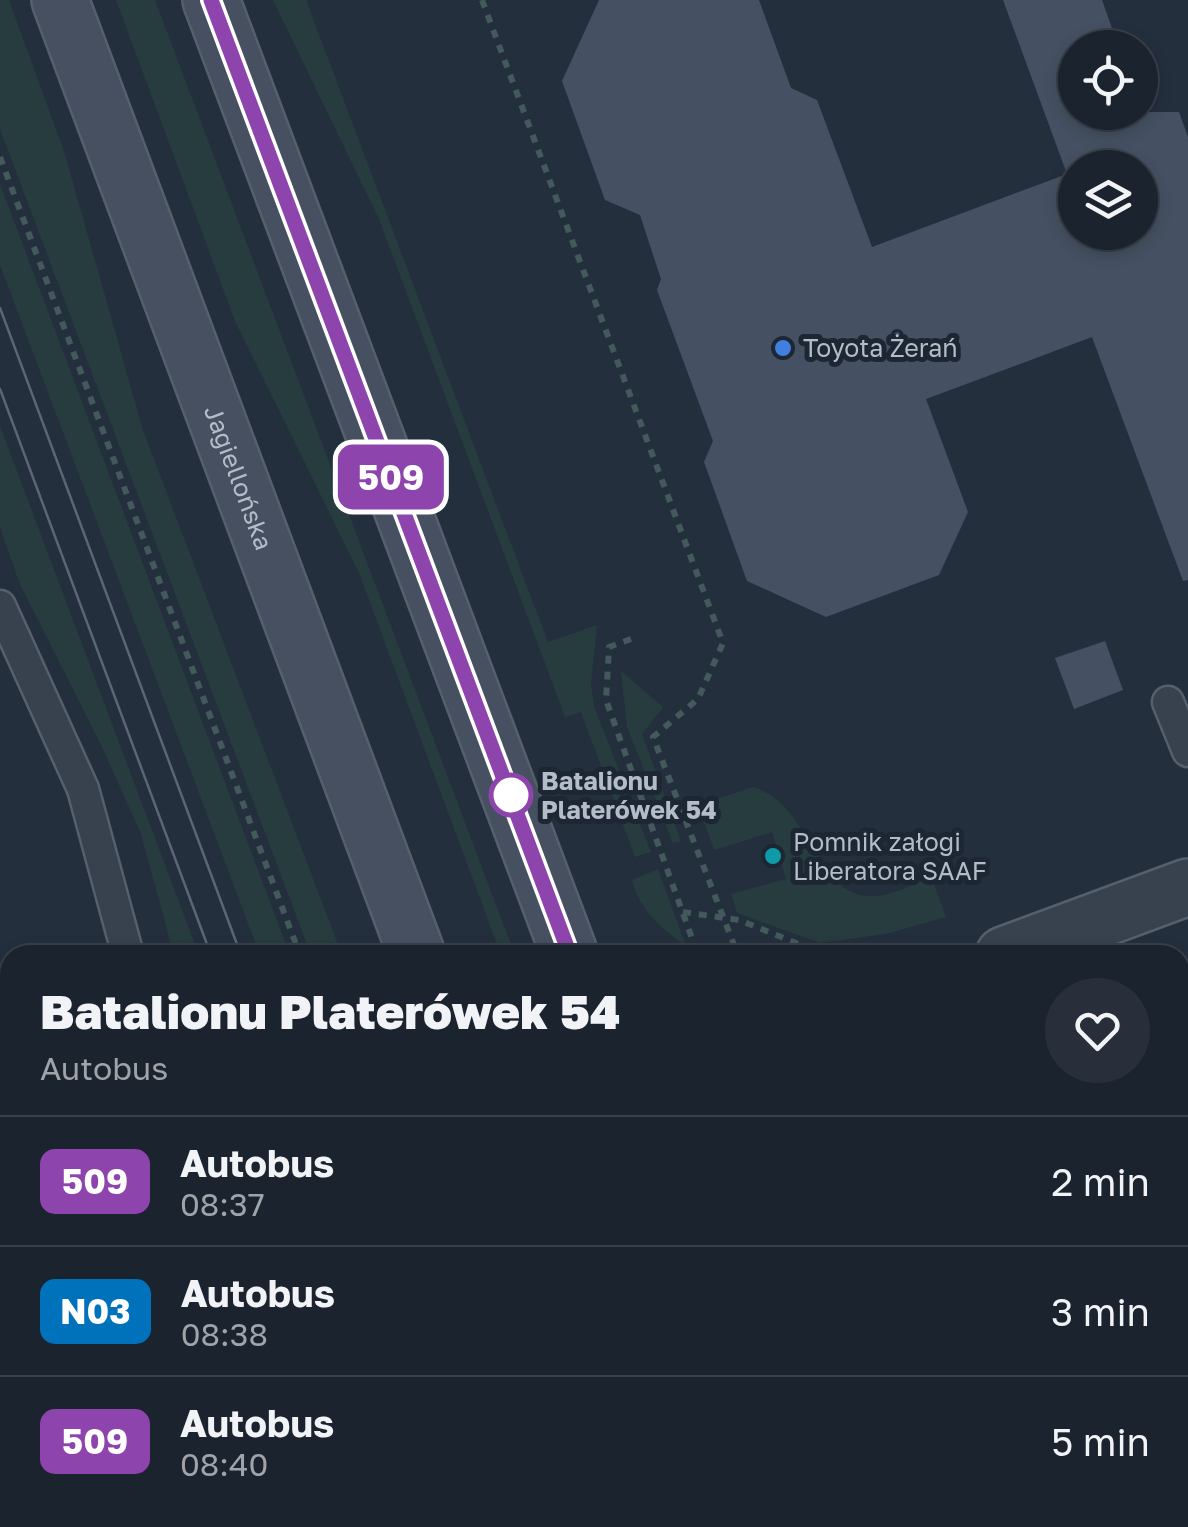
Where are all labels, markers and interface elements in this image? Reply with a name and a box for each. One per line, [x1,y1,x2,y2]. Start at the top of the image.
map controls [1058,30,1158,250]
button: locate [1058,30,1158,130]
button: layers [1058,150,1158,250]
place label: Toyota Żerań [803,332,958,363]
marker: Toyota Żerań [772,337,794,359]
street label: Jagiellońska [198,401,280,554]
line badge: 509 [334,444,448,510]
text: 509 [358,456,424,498]
place label: Batalionu Platerówek 54 [541,765,717,825]
marker: Batalionu Platerówek 54 [490,774,532,816]
place label: Pomnik załogi Liberatora SAAF [793,826,987,886]
marker: Pomnik załogi Liberatora SAAF [762,845,784,867]
button: heart [1045,978,1150,1083]
text: Batalionu Platerówek 54 [40,982,621,1040]
text: Autobus [40,1049,168,1087]
text: Autobus [180,1140,334,1185]
text: 2 min [1051,1159,1150,1204]
text: 509 [62,1160,128,1202]
text: 08:37 [180,1185,265,1223]
text: Autobus [181,1270,335,1315]
text: 3 min [1051,1289,1150,1334]
text: N03 [60,1290,131,1332]
text: 08:38 [181,1315,268,1353]
text: Autobus [180,1400,334,1445]
text: 5 min [1051,1419,1150,1464]
text: 509 [62,1420,128,1462]
text: 08:40 [180,1445,268,1483]

